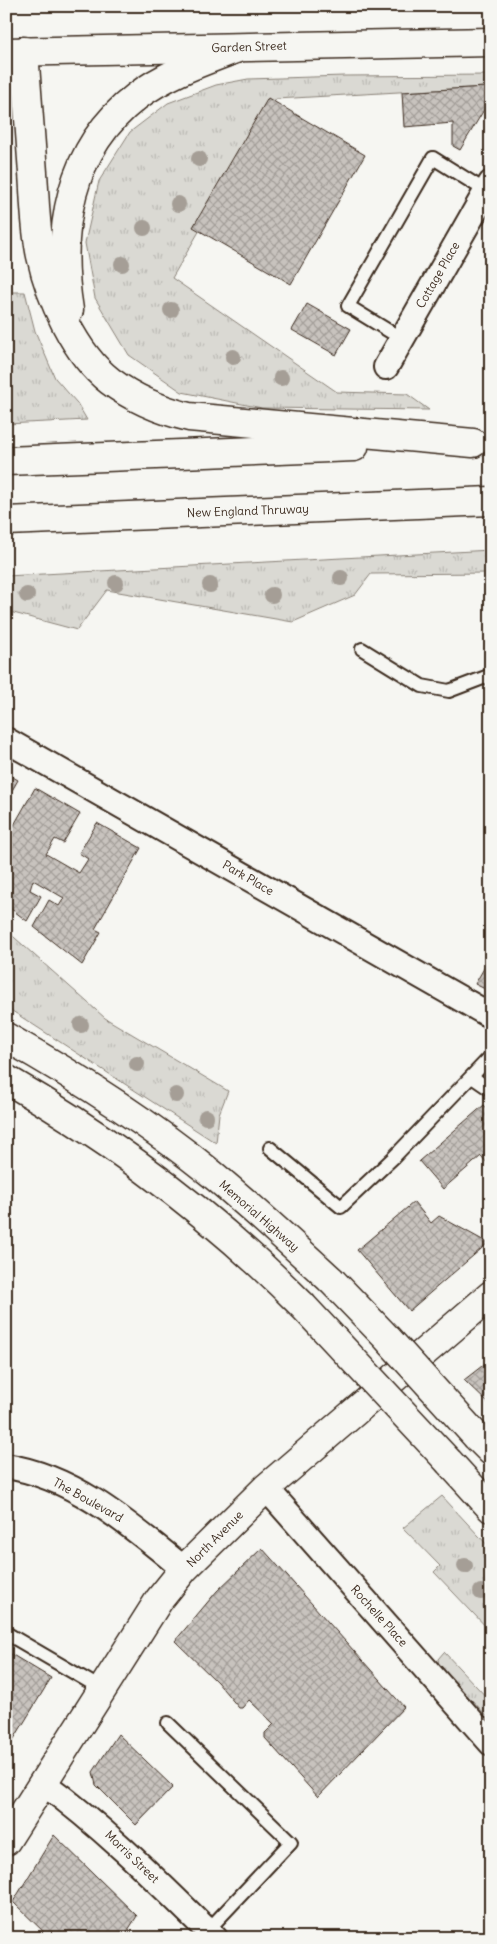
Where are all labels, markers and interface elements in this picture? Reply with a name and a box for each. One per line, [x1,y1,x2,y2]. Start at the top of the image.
street label: Garden Street [211,38,287,55]
street label: Cottage Place [412,239,463,311]
street label: New England Thruway [187,501,309,520]
street label: Park Place [220,857,277,898]
street label: Memorial Highway [216,1177,302,1254]
street label: The Boulevard [51,1474,126,1525]
street label: North Avenue [183,1507,246,1570]
street label: Rochelle Place [348,1582,411,1649]
street label: Morris Street [102,1827,162,1886]

